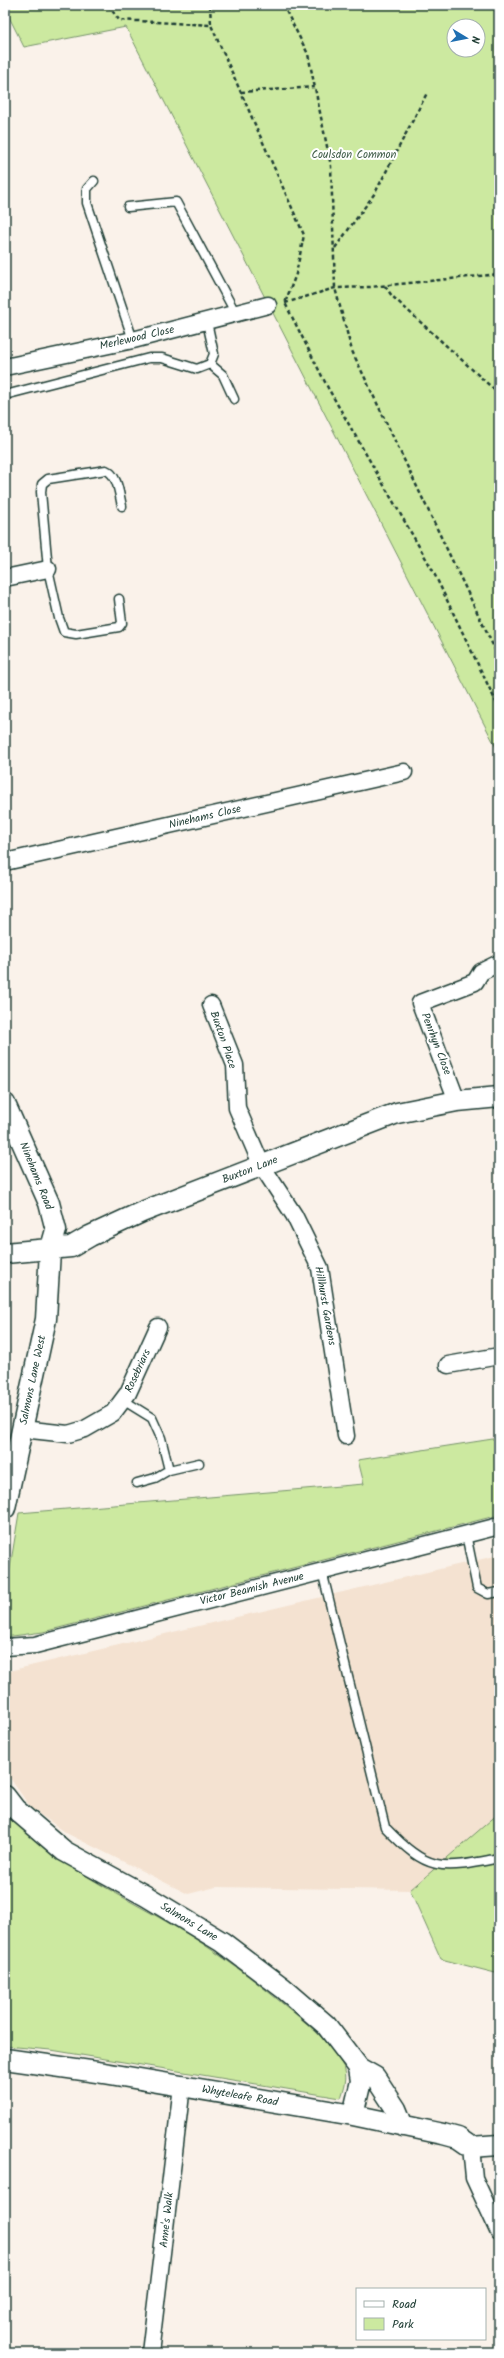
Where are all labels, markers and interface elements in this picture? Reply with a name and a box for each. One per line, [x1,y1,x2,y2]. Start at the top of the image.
north arrow [446,18,486,58]
text: N [465,35,484,45]
park label: Coulsdon Common [312,146,397,164]
street label: Merlewood Close [98,321,176,355]
street label: Ninehams Close [167,800,243,834]
street label: Buxton Place [205,1009,241,1071]
street label: Penrhyn Close [416,1010,456,1078]
street label: Ninehams Road [14,1139,58,1213]
street label: Buxton Lane [219,1151,281,1189]
street label: Hillhurst Gardens [309,1265,341,1347]
street label: Salmons Lane West [15,1333,51,1427]
street label: Rosebriars [120,1346,156,1396]
street label: Victor Beamish Avenue [198,1567,306,1611]
street label: Salmons Lane [157,1898,221,1946]
street label: Whyteleafe Road [200,2080,280,2112]
street label: Anne's Walk [155,2191,179,2249]
legend [356,2288,486,2340]
text: Road [392,2295,417,2314]
text: Park [392,2315,414,2334]

